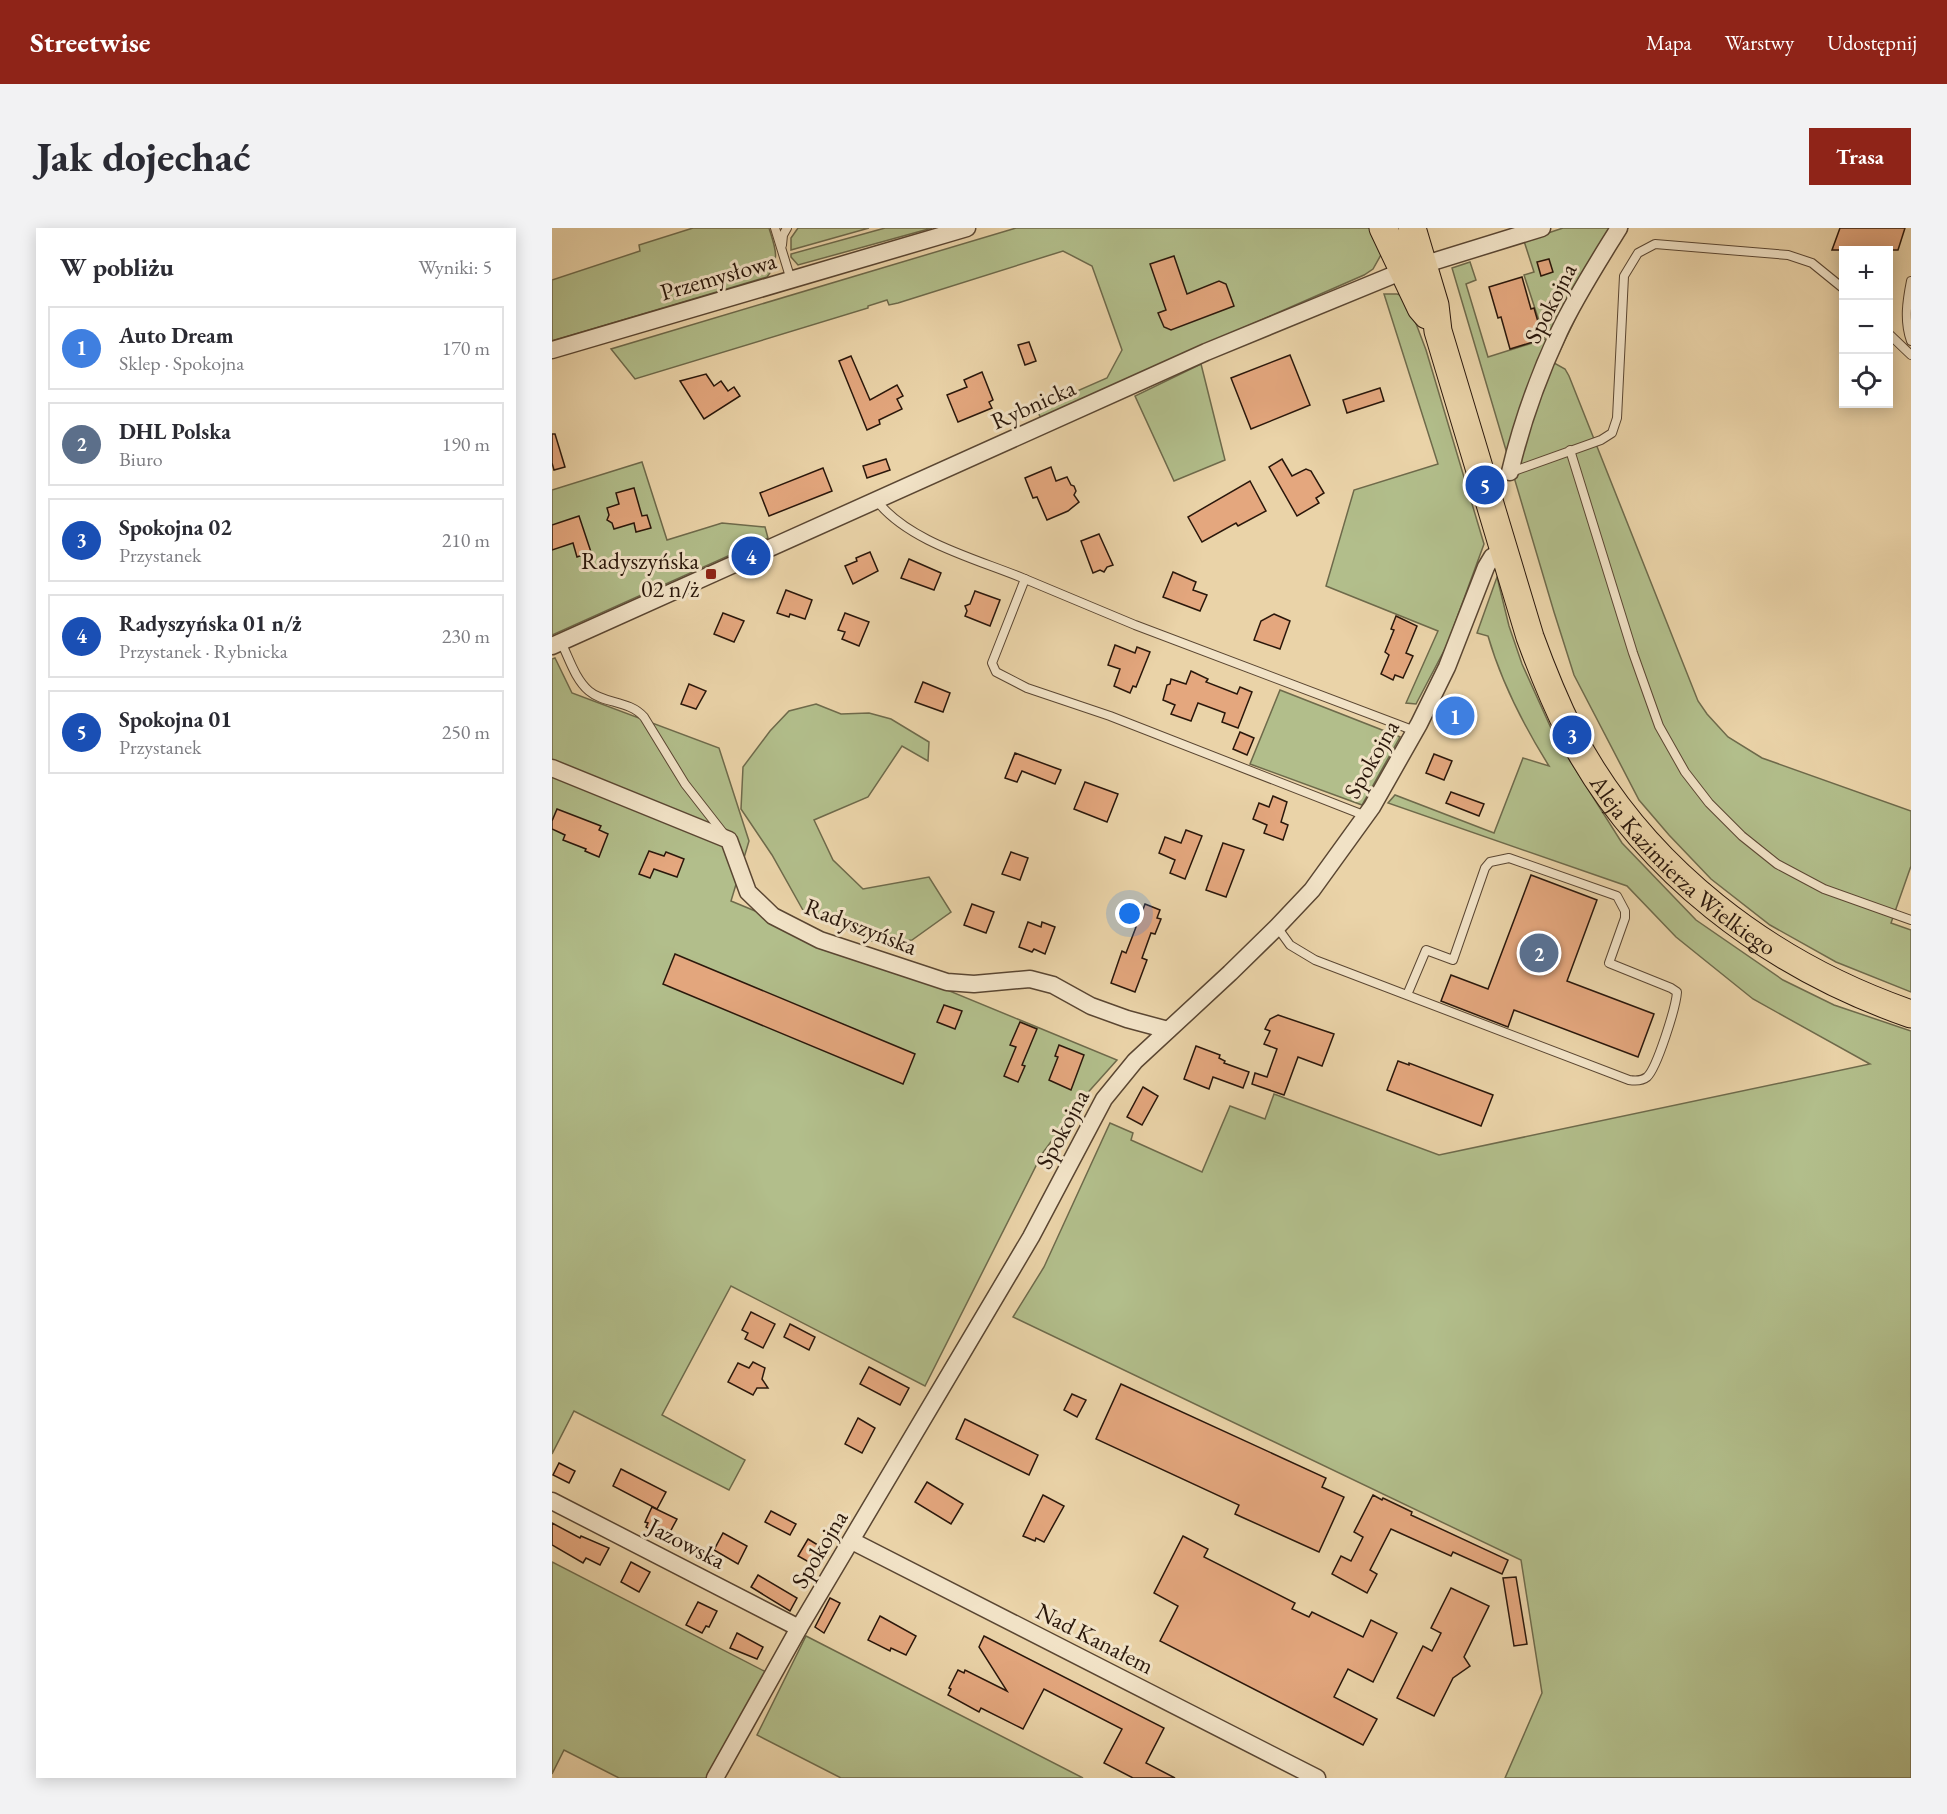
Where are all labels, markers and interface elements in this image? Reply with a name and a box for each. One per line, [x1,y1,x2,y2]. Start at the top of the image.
text: Streetwise [30,24,150,60]
text: Mapa [1646,29,1692,56]
text: Warstwy [1725,29,1794,56]
text: Udostępnij [1827,29,1917,56]
button: Trasa [1809,128,1911,185]
text: Jak dojechać [36,129,250,184]
street label: Przemysłowa [656,245,780,307]
map controls [1839,246,1893,408]
button: + [1839,246,1893,300]
text: W pobliżu [60,250,174,284]
text: Wyniki: 5 [419,254,492,280]
street label: Spokojna [1517,257,1584,348]
button: − [1839,300,1893,354]
text: Auto Dream [119,321,233,350]
text: 1 [76,335,87,361]
text: 170 m [442,335,490,361]
text: Sklep · Spokojna [119,350,244,376]
button: locate [1839,354,1893,408]
street label: Rybnicka [986,372,1080,436]
text: DHL Polska [119,417,231,446]
text: 2 [76,431,87,457]
text: 190 m [442,431,490,457]
text: Biuro [119,446,163,472]
pin: 5 [1466,462,1504,508]
text: Spokojna 02 [119,513,232,542]
text: 3 [76,527,87,553]
text: 210 m [442,527,490,553]
pin: 4 [732,534,770,578]
text: Przystanek [119,542,201,568]
place label: Radyszyńska 02 n/ż [581,545,699,604]
marker: Radyszyńska 02 n/ż [704,567,718,581]
text: Radyszyńska 01 n/ż [119,609,302,638]
text: 4 [76,623,87,649]
text: 230 m [442,623,490,649]
text: Przystanek · Rybnicka [119,638,288,664]
pin: 1 [1436,694,1474,738]
text: Spokojna 01 [119,705,232,734]
pin: 3 [1552,712,1592,758]
street label: Spokojna [1336,714,1406,804]
text: 5 [76,719,87,745]
text: 250 m [442,719,490,745]
text: Przystanek [119,734,201,760]
street label: Aleja Kazimierza Wielkiego [1583,768,1783,962]
street label: Radyszyńska [800,890,922,962]
your location [1115,899,1144,928]
pin: 2 [1520,930,1558,976]
street label: Spokojna [1028,1083,1096,1174]
street label: Spokojna [784,1504,855,1594]
street label: Jazowska [641,1509,731,1576]
street label: Nad Kanałem [1031,1595,1160,1681]

